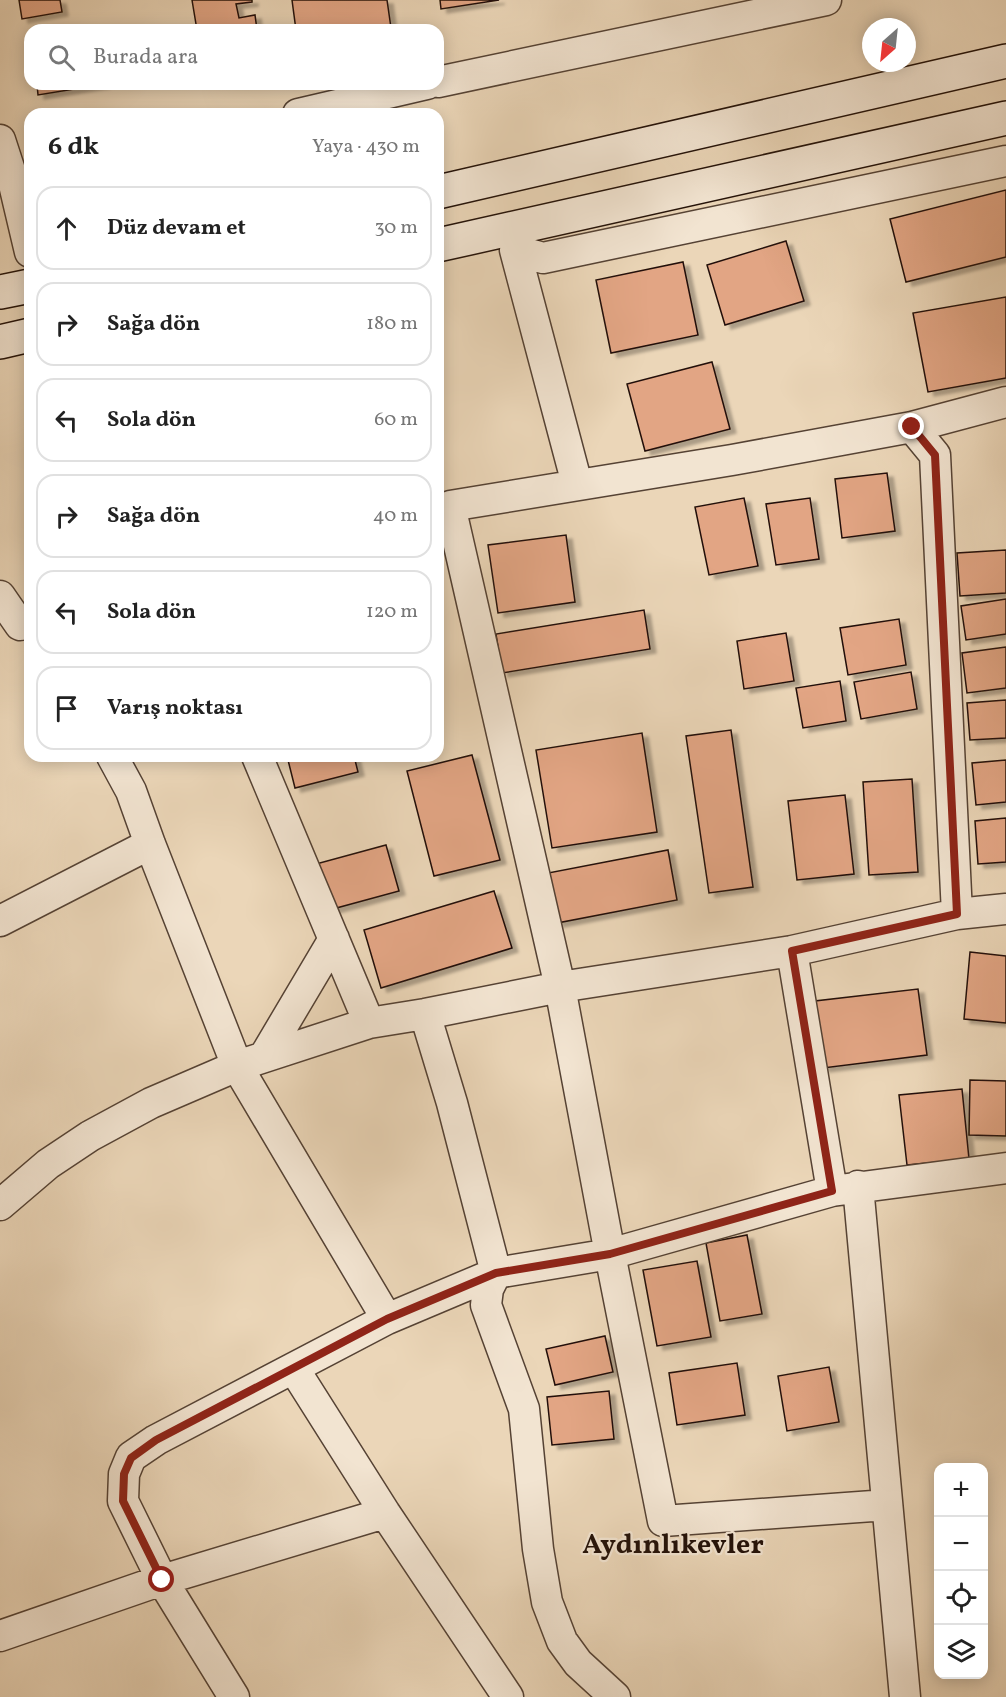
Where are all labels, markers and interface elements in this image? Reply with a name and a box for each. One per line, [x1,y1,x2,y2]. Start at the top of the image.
north arrow [862,18,916,72]
search box [24,24,444,90]
icon: search [45,41,78,74]
text: Burada ara [93,42,198,73]
text: 6 dk [48,129,99,165]
text: Yaya · 430 m [312,133,420,161]
icon: ahead [50,212,83,245]
text: Düz devam et [107,213,246,244]
text: 30 m [374,214,418,242]
icon: right [50,308,83,341]
text: Sağa dön [107,309,200,340]
text: 180 m [366,310,418,338]
icon: left [50,404,83,437]
text: Sola dön [107,405,196,436]
text: 60 m [374,406,418,434]
route end [898,413,924,439]
icon: right [50,500,83,533]
text: Sağa dön [107,501,200,532]
text: 40 m [373,502,418,530]
icon: left [50,596,83,629]
text: Sola dön [107,597,196,628]
text: 120 m [366,598,418,626]
icon: arrive [50,692,83,725]
text: Varış noktası [107,693,243,724]
map controls [934,1463,988,1679]
button: + [934,1463,988,1517]
button: − [934,1517,988,1571]
district label: Aydınlıkevler [582,1526,764,1565]
route start [148,1566,174,1592]
button: locate [934,1571,988,1625]
button: layers [934,1625,988,1679]

